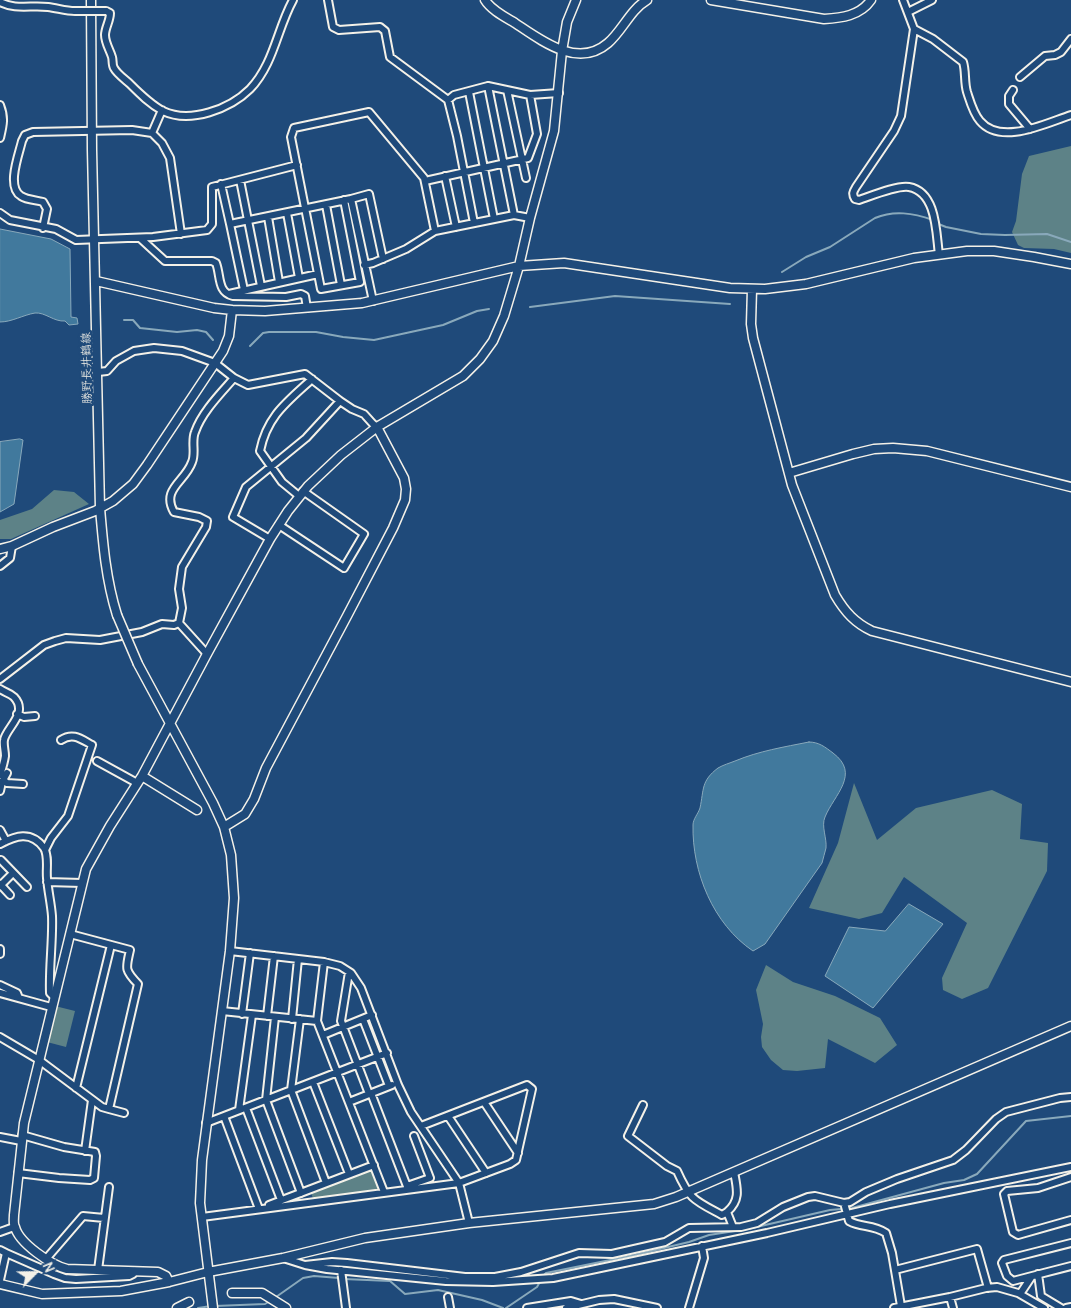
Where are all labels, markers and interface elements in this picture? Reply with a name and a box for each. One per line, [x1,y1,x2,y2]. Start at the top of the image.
street label: 勝野長井鶴線 [79,332,95,404]
north arrow [10,1248,60,1298]
text: N [39,1259,59,1275]

